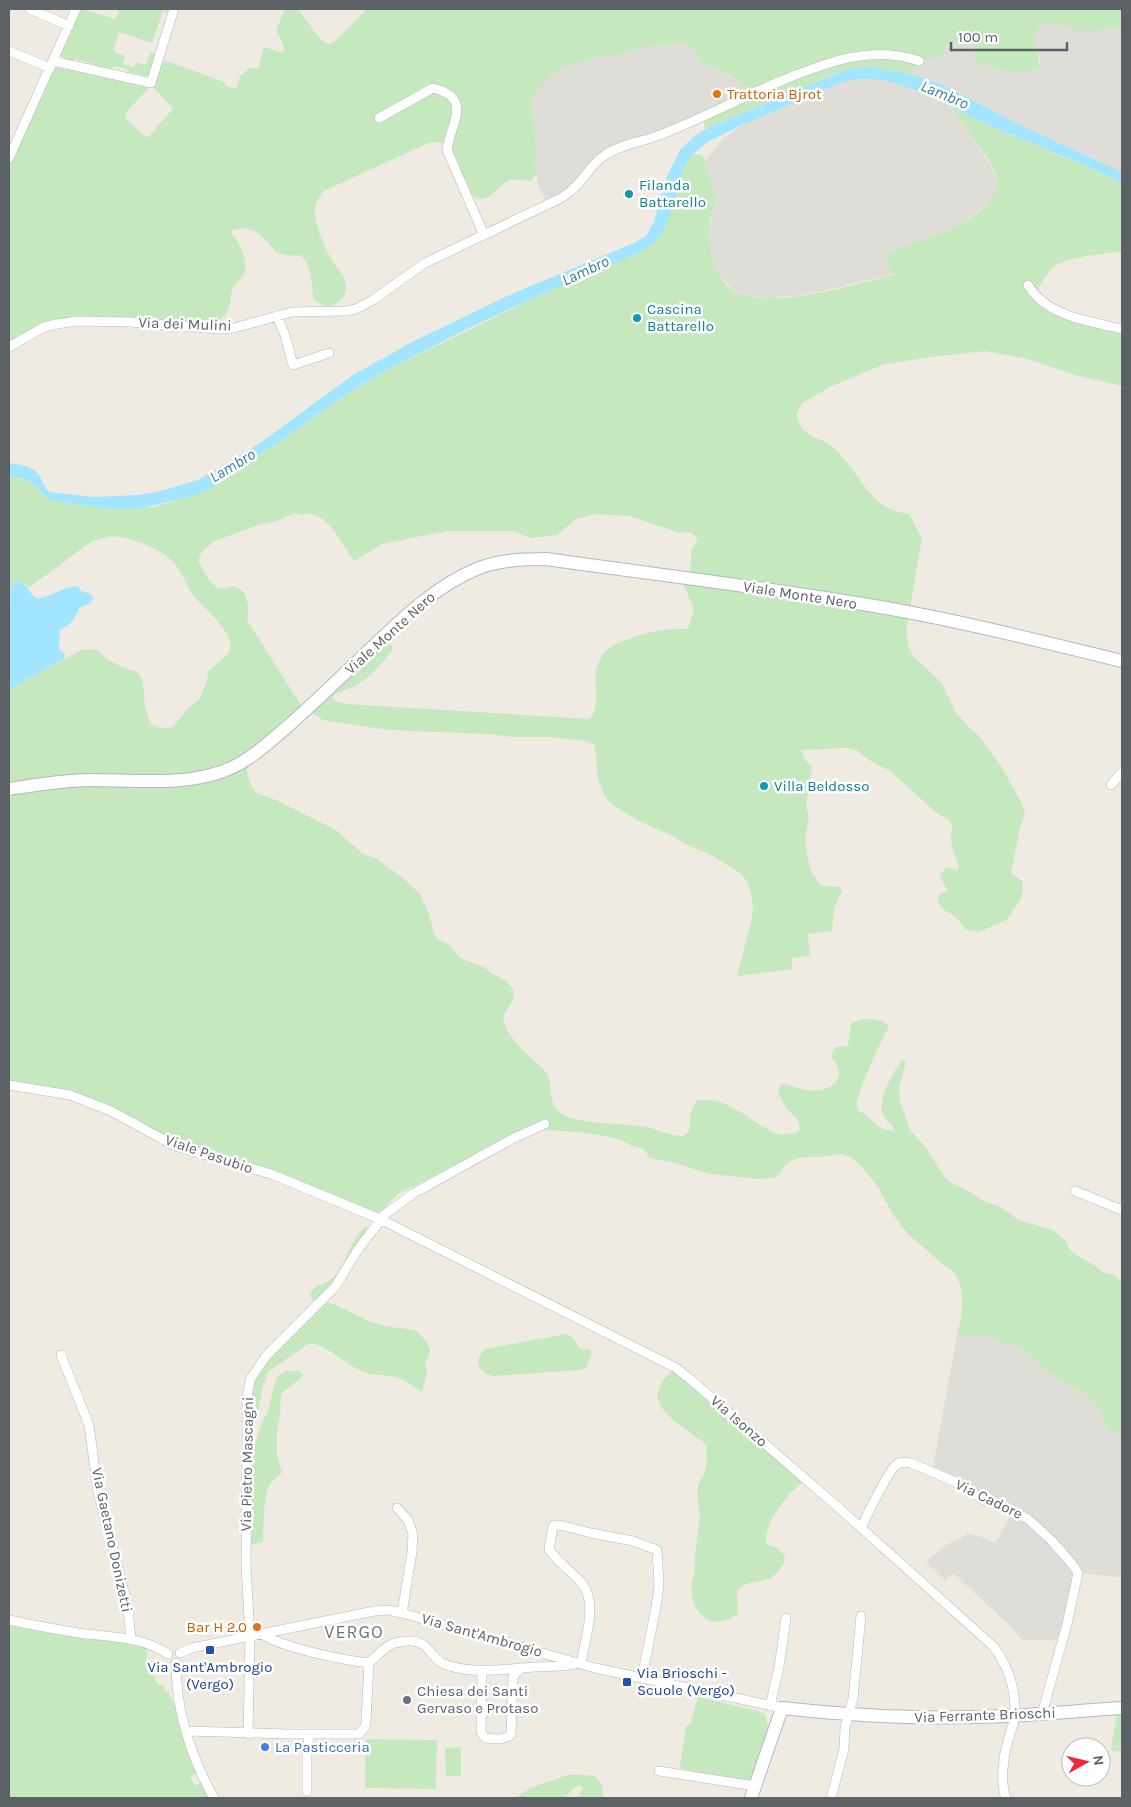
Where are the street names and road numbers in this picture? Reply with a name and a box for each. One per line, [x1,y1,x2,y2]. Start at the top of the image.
street label: Via dei Mulini [138,313,232,335]
street label: Viale Monte Nero [742,577,858,613]
street label: Viale Monte Nero [341,588,439,678]
street label: Viale Pasubio [163,1131,255,1177]
street label: Via Isonzo [707,1391,771,1451]
street label: Via Pietro Mascagni [237,1396,257,1532]
street label: Via Gaetano Donizetti [88,1466,136,1614]
street label: Via Cadore [953,1475,1025,1523]
street label: Via Sant'Ambrogio [419,1609,545,1661]
street label: Via Ferrante Brioschi [914,1704,1056,1726]

